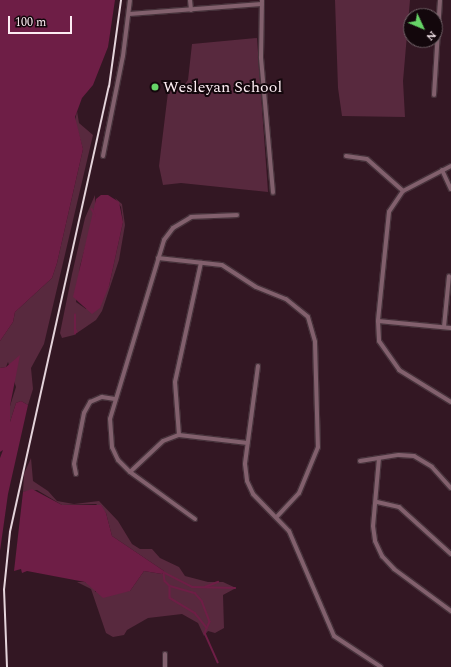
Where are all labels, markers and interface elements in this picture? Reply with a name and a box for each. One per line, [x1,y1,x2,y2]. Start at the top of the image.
scale bar [10,8,74,34]
north arrow [403,8,443,48]
text: 100 m [15,13,46,32]
text: N [422,27,441,45]
place label: Wesleyan School [163,77,282,97]
marker: Wesleyan School [150,82,160,92]

